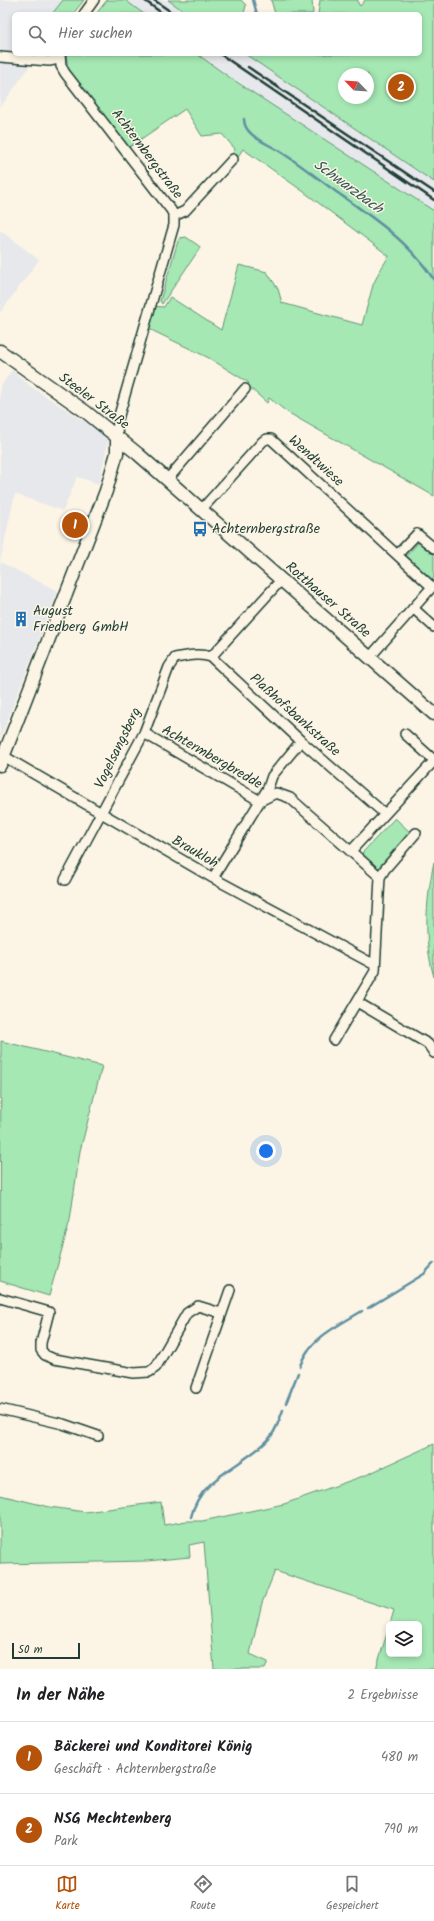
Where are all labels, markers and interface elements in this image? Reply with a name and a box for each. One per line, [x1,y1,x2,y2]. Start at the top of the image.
search box [12,12,422,56]
text: Hier suchen [58,22,132,46]
icon: search [26,23,48,45]
north arrow [338,68,374,104]
pin: 2 [388,72,414,102]
street label: Achternbergstraße [106,104,189,204]
water label: Schwarzbach [308,153,389,222]
street label: Steeler Straße [54,367,135,435]
street label: Wendtwiese [283,430,349,493]
pin: 1 [62,510,88,540]
place label: Achternbergstraße [212,518,321,540]
bus stop icon: Achternbergstraße [191,520,209,538]
street label: Rotthauser Straße [280,557,376,644]
place label: August Friedberg GmbH [33,600,129,638]
building icon: August Friedberg GmbH [12,610,30,628]
street label: Plaßhofsbankstraße [245,668,346,762]
street label: Vogelsangsberg [89,704,147,792]
street label: Achtermbergbredde [157,719,267,795]
street label: Braukloh [168,830,222,874]
your location [256,1141,276,1161]
map controls [386,1621,422,1657]
button: layers [386,1621,422,1657]
scale bar [12,1641,80,1660]
text: 50 m [18,1641,43,1659]
text: In der Nähe [16,1682,105,1709]
text: 2 Ergebnisse [348,1685,418,1706]
text: Bäckerei und Konditorei König [54,1735,253,1759]
text: 1 [27,1747,31,1768]
text: 480 m [381,1747,418,1768]
text: Geschäft · Achternbergstraße [54,1759,216,1780]
text: NSG Mechtenberg [54,1807,172,1831]
text: 2 [25,1819,33,1840]
text: 790 m [384,1819,418,1840]
text: Park [54,1831,78,1852]
tab: Karte [55,1873,80,1915]
tab: Route [190,1873,216,1915]
tab: Gespeichert [326,1873,379,1915]

